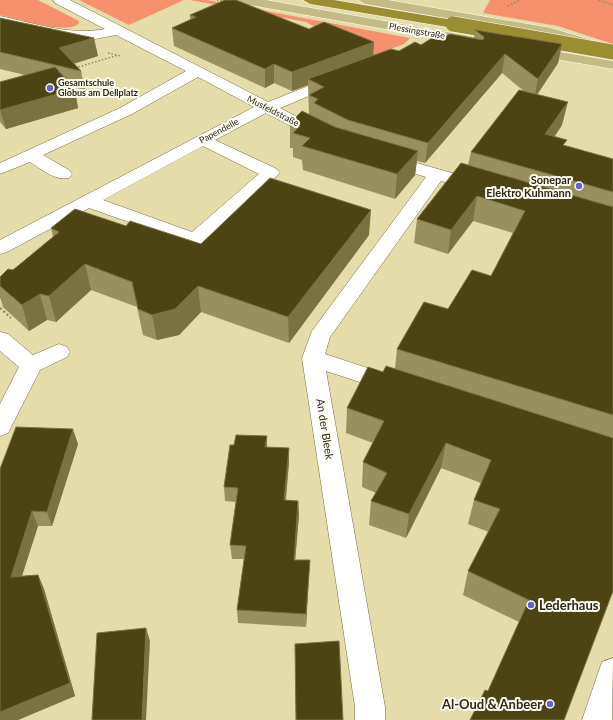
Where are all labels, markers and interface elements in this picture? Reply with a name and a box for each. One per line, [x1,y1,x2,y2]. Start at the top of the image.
street label: Plessingstraße [388,20,446,41]
place label: Gesamtschule Globus am Dellplatz [58,77,138,98]
marker: Gesamtschule Globus am Dellplatz [45,83,55,93]
street label: Musfeldstraße [245,93,301,128]
street label: Papendelle [197,115,241,146]
place label: Sonepar Elektro Kuhmann [486,173,572,199]
marker: Sonepar Elektro Kuhmann [574,181,584,191]
street label: An der Bleek [314,397,337,461]
place label: Lederhaus [539,597,599,613]
marker: Lederhaus [526,600,536,610]
place label: Al-Oud & Anbeer [441,696,542,712]
marker: Al-Oud & Anbeer [545,699,555,709]

